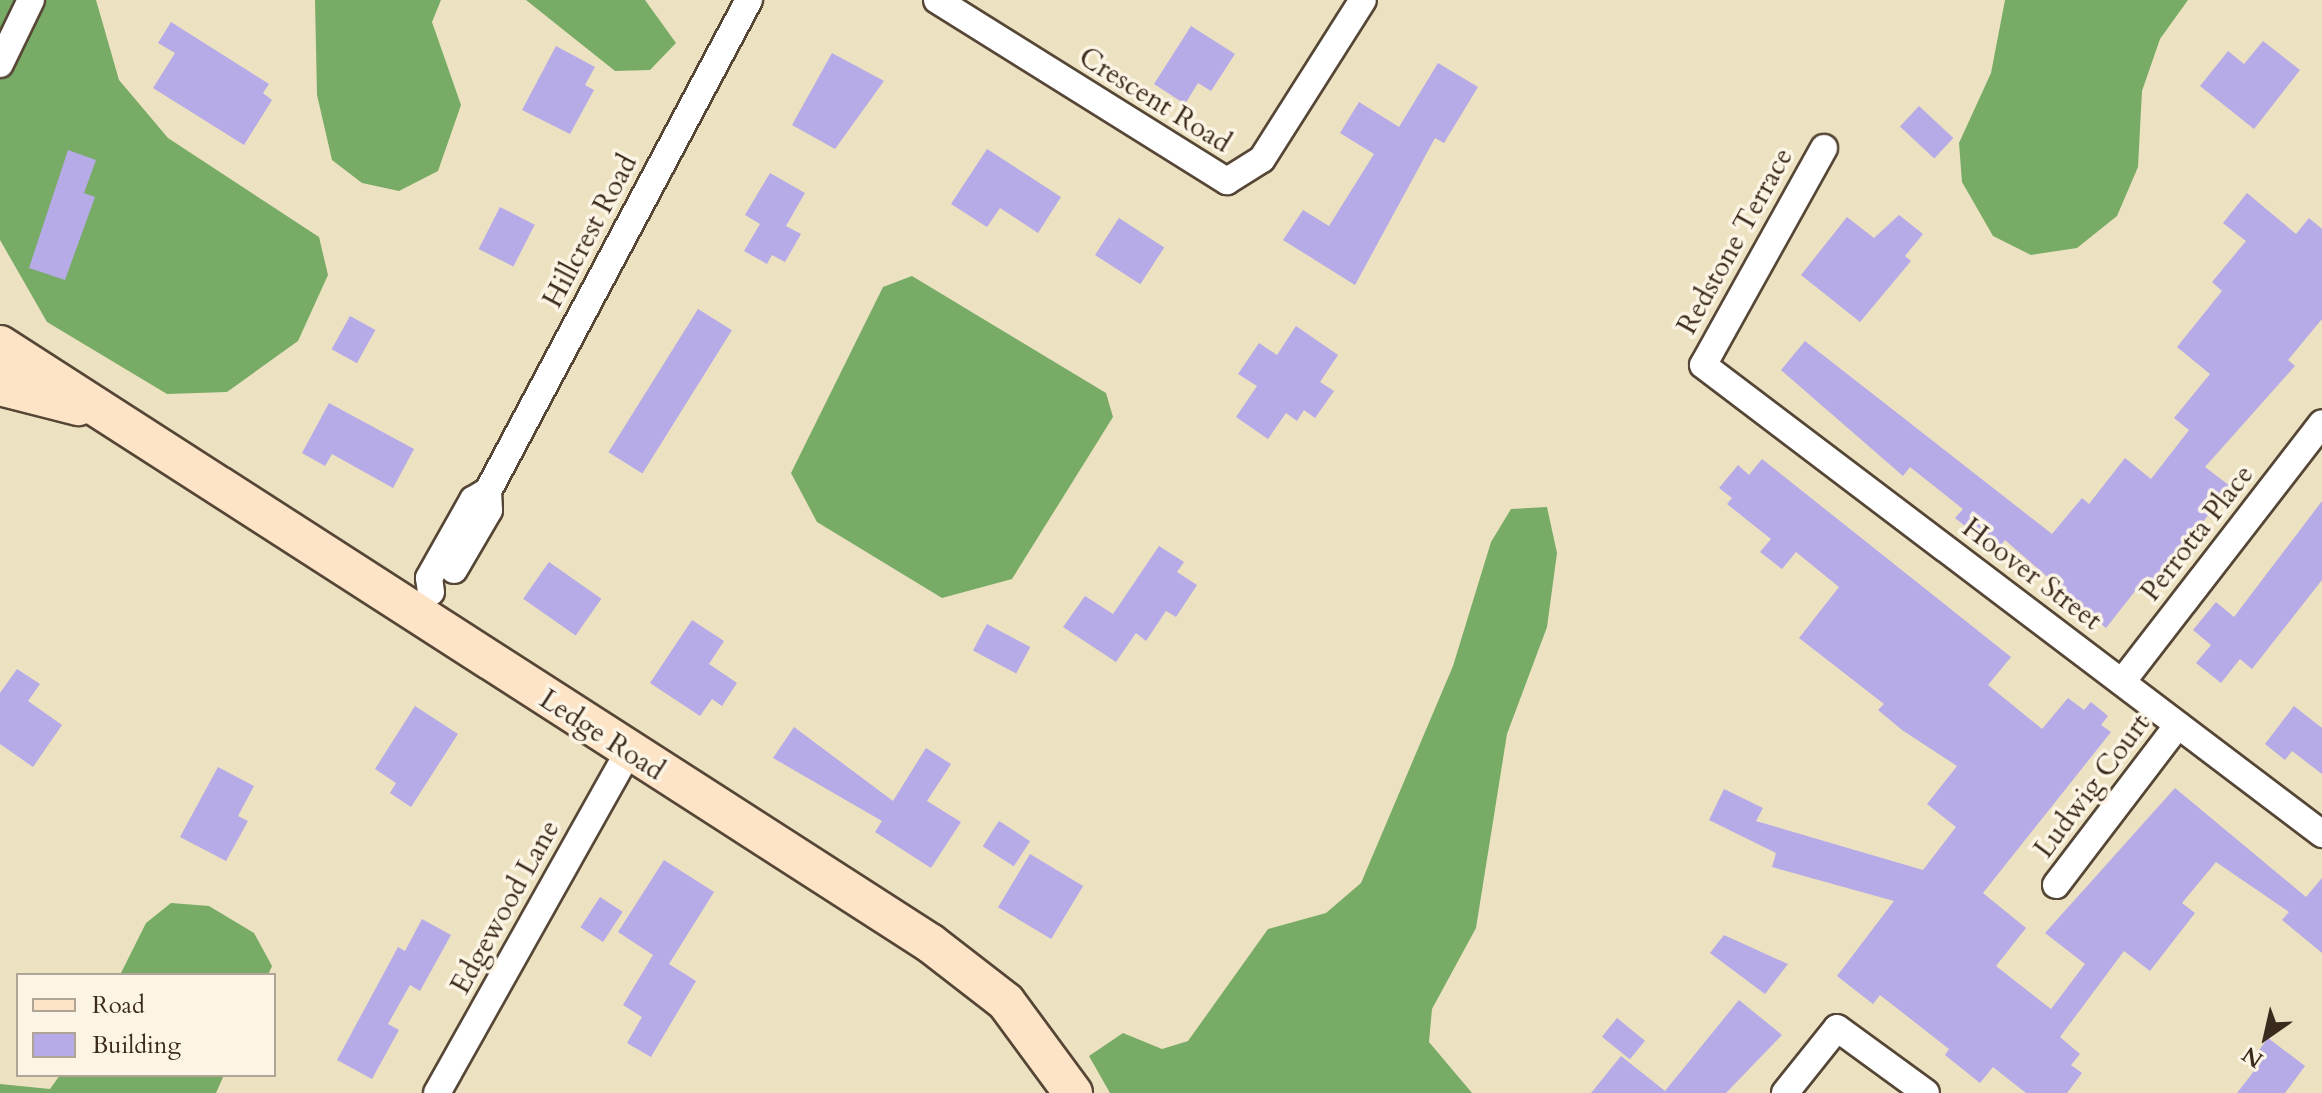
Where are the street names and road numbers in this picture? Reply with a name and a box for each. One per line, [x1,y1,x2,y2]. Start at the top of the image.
street label: Crescent Road [1073,40,1237,160]
street label: Redstone Terrace [1670,142,1800,340]
street label: Hillcrest Road [536,149,644,313]
street label: Perrotta Place [2133,458,2261,608]
street label: Hoover Street [1956,511,2108,637]
street label: Ledge Road [533,682,671,788]
street label: Ludwig Court [2027,707,2157,865]
street label: Edgewood Lane [443,814,567,1000]

